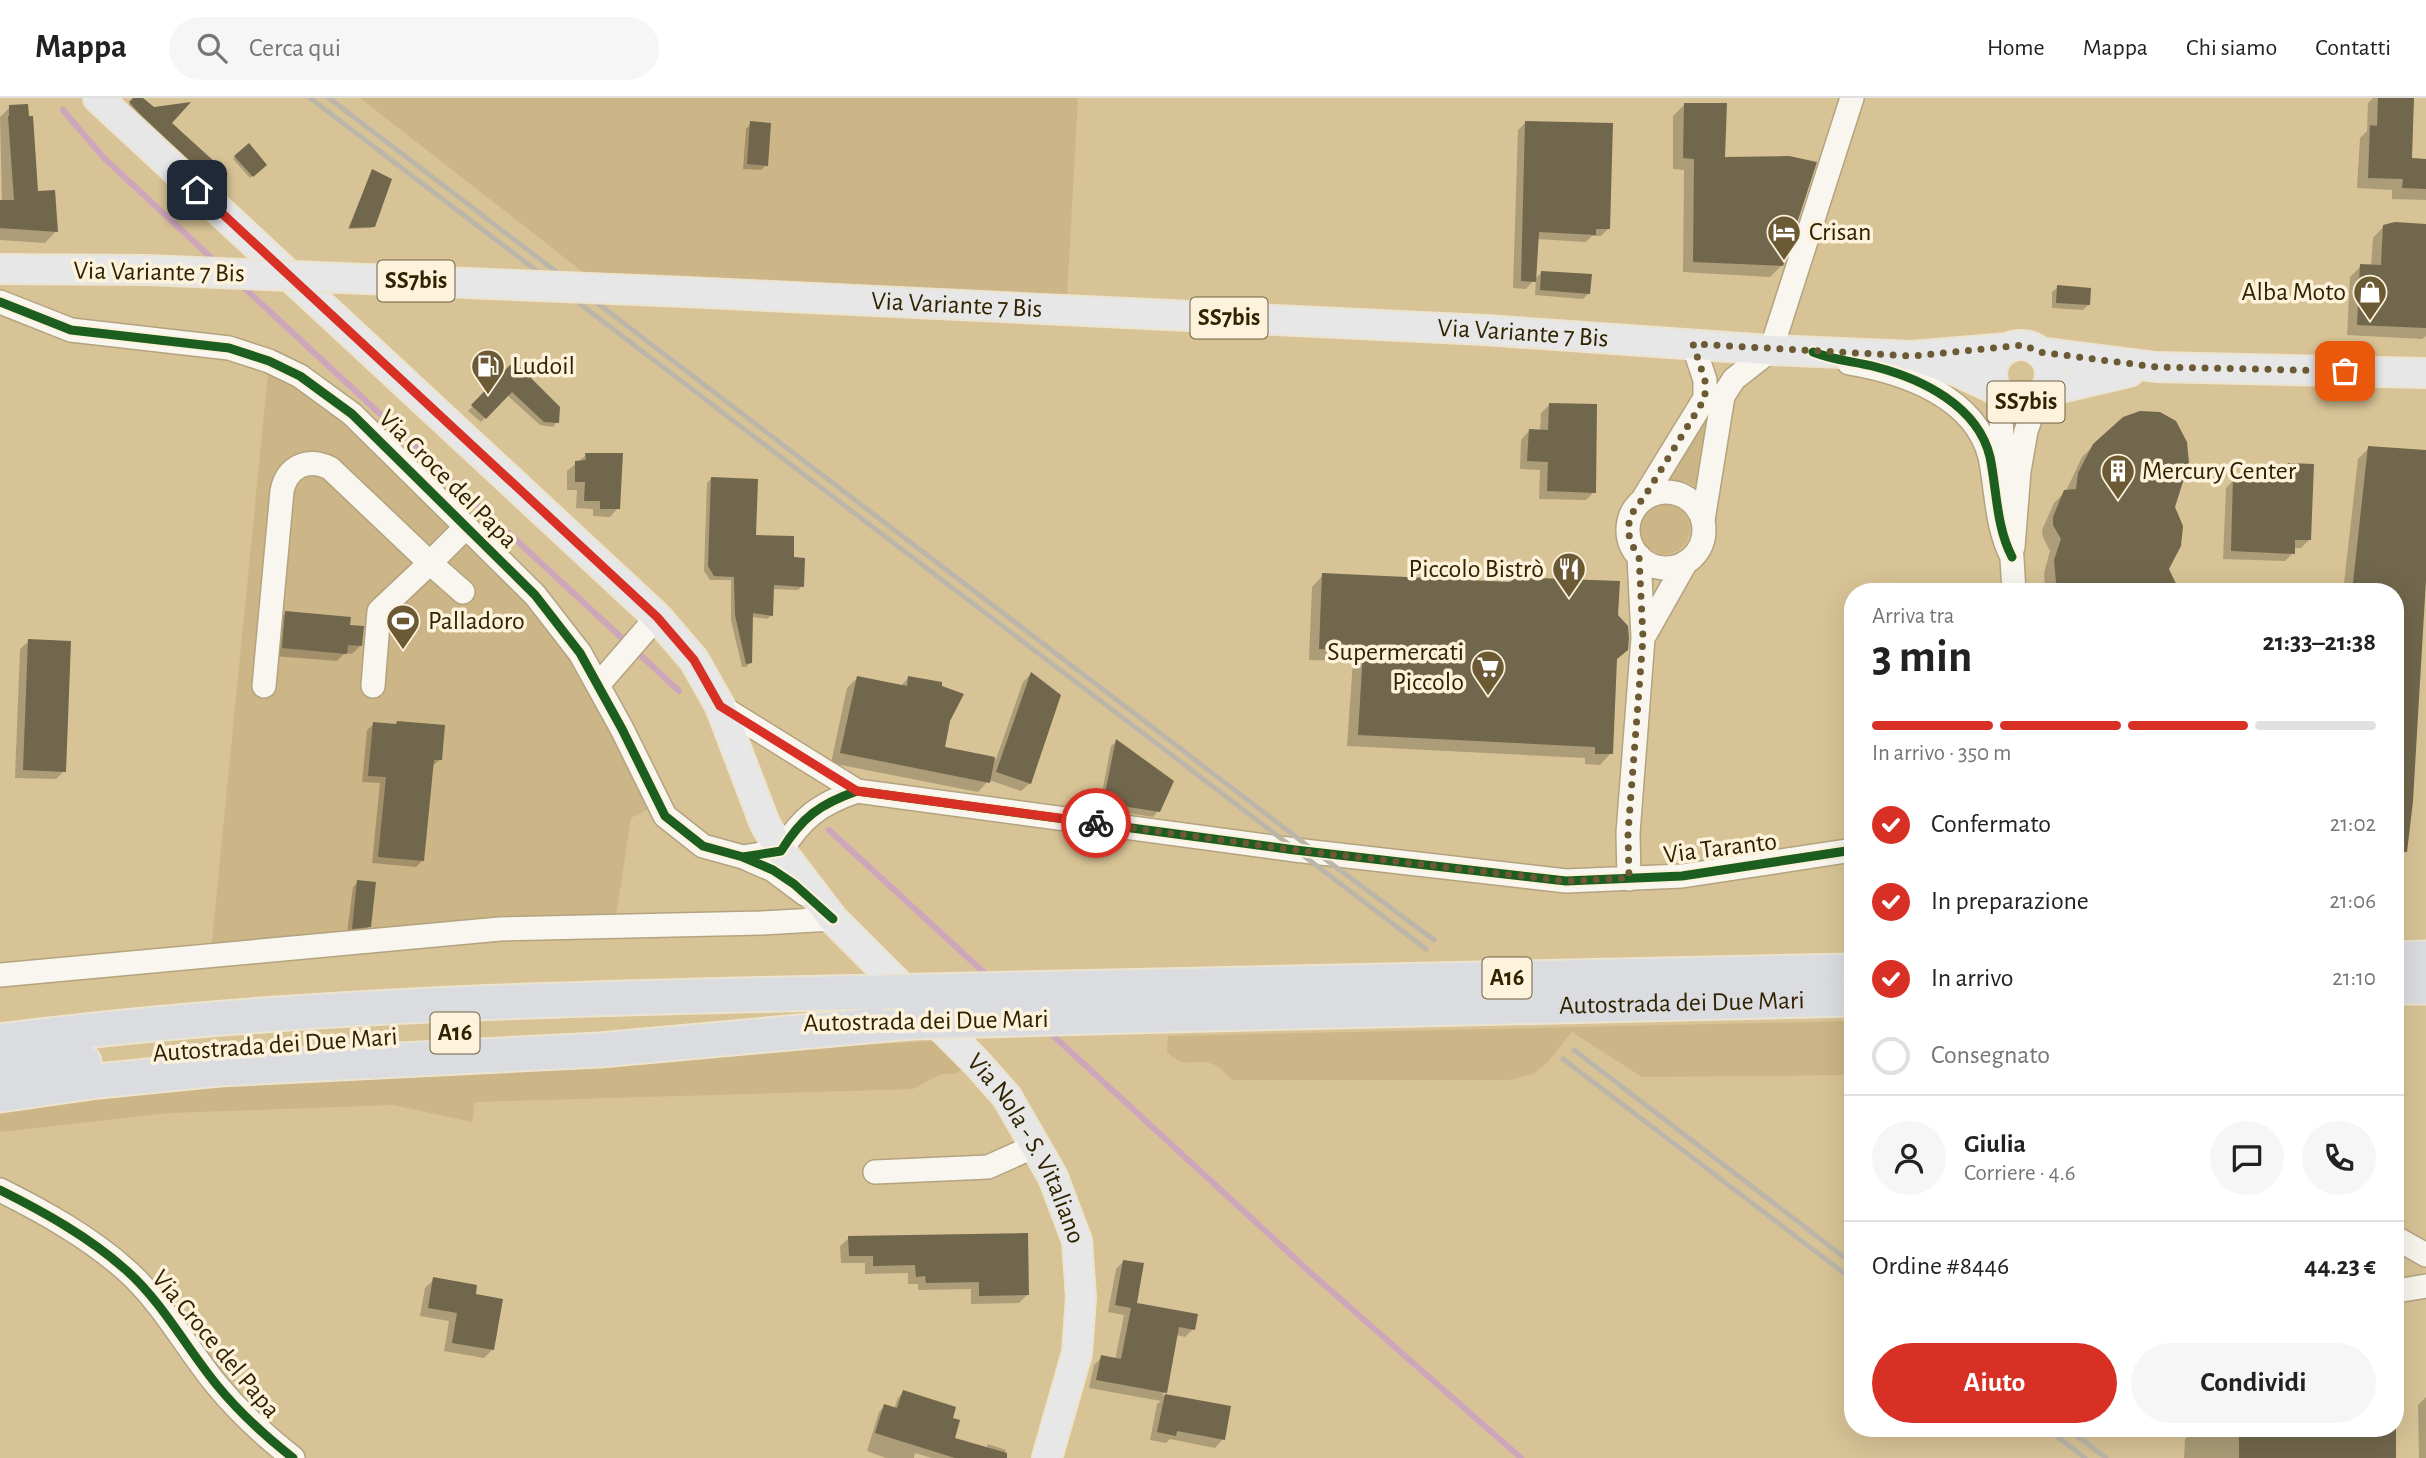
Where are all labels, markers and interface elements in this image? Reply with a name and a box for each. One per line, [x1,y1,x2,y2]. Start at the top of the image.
search box [169,17,659,80]
icon: search [193,29,231,67]
text: Mappa [35,31,127,64]
text: Cerca qui [249,35,341,61]
text: Home [1987,36,2045,60]
text: Mappa [2083,36,2148,60]
text: Chi siamo [2186,36,2277,60]
text: Contatti [2315,36,2391,60]
pin [167,160,227,220]
icon: home [178,171,216,209]
hotel icon: Crisan [1765,213,1803,262]
place label: Crisan [1809,219,1871,245]
street label: Via Variante 7 Bis [73,258,245,286]
road number: SS7bis [378,260,454,302]
shop icon: Alba Moto [2351,273,2389,322]
place label: Alba Moto [2241,279,2346,305]
street label: Via Variante 7 Bis [870,288,1043,322]
road number: SS7bis [1190,298,1268,338]
street label: Via Variante 7 Bis [1437,315,1609,352]
pin [2315,341,2375,401]
fuel station icon: Ludoil [469,347,507,396]
icon: bag [2326,352,2364,390]
place label: Ludoil [512,353,575,379]
road number: SS7bis [1988,382,2064,422]
street label: Via Croce del Papa [374,405,522,553]
building icon: Mercury Center [2099,452,2137,501]
place label: Mercury Center [2142,458,2297,484]
restaurant icon: Piccolo Bistrò [1550,550,1588,599]
place label: Piccolo Bistrò [1409,556,1544,582]
sports icon: Palladoro [384,602,422,651]
text: Arriva tra [1872,605,1954,628]
place label: Palladoro [428,608,525,634]
text: 21:33–21:38 [2262,629,2376,655]
text: 3 min [1872,634,1972,680]
place label: Supermercati Piccolo [1327,639,1464,695]
supermarket icon: Supermercati Piccolo [1469,648,1507,697]
text: In arrivo · 350 m [1872,742,2011,765]
courier [1061,788,1131,858]
icon: bike [1077,804,1115,842]
icon: check [1872,806,1910,844]
text: Confermato [1931,811,2051,837]
text: 21:02 [2330,813,2376,836]
street label: Via Taranto [1662,828,1778,868]
icon: check [1872,883,1910,921]
text: In preparazione [1931,888,2089,914]
text: 21:06 [2329,890,2376,913]
road number: A16 [1482,958,1532,998]
icon: check [1872,960,1910,998]
text: In arrivo [1931,965,2014,991]
text: 21:10 [2332,967,2376,990]
street label: Autostrada dei Due Mari [1559,987,1805,1019]
street label: Autostrada dei Due Mari [803,1006,1049,1036]
road number: A16 [430,1013,480,1054]
street label: Autostrada dei Due Mari [152,1023,398,1067]
text: Consegnato [1931,1042,2050,1068]
street label: Via Nola - S. Vitaliano [962,1049,1090,1247]
button: person [1872,1121,1946,1195]
button: chat [2210,1121,2284,1195]
button: phone [2302,1121,2376,1195]
text: Giulia [1964,1131,2026,1157]
text: Corriere · 4.6 [1964,1162,2076,1185]
text: Ordine #8446 [1872,1253,2009,1279]
text: 44.23 € [2304,1253,2376,1279]
street label: Via Croce del Papa [147,1265,285,1423]
button: Aiuto [1872,1343,2117,1423]
button: Condividi [2131,1343,2376,1423]

